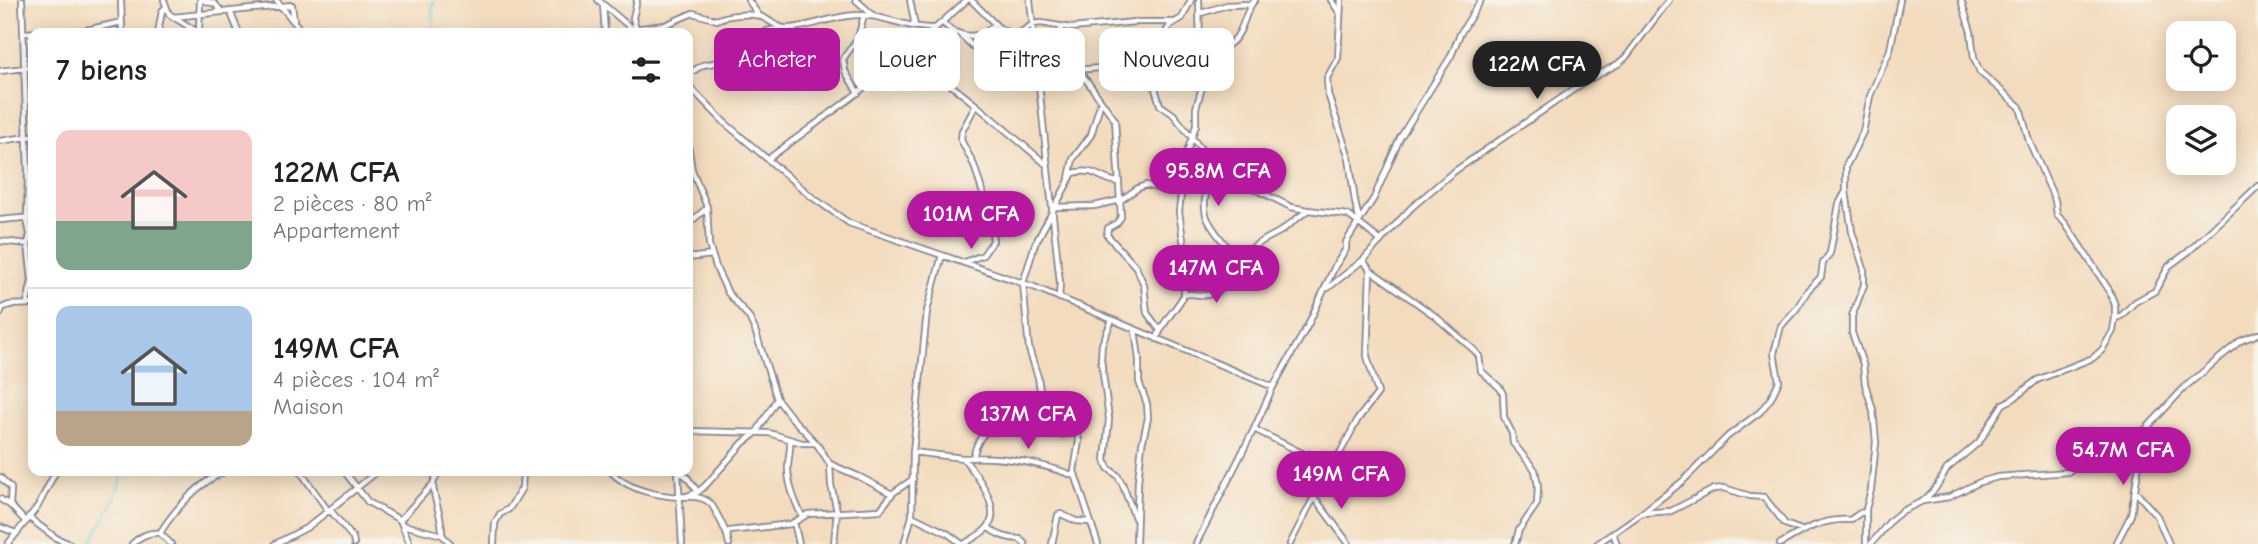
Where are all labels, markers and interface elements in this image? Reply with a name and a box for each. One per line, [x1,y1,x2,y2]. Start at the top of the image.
map controls [2166,21,2236,175]
button: locate [2166,21,2236,91]
chip: Acheter [714,28,840,91]
chip: Louer [854,28,960,91]
chip: Filtres [974,28,1085,91]
chip: Nouveau [1099,28,1234,91]
pin: 122M CFA [1465,42,1609,101]
text: 122M CFA [1488,50,1586,77]
icon: filters [627,51,665,89]
text: 7 biens [56,53,147,88]
button: layers [2166,105,2236,175]
pin: 95.8M CFA [1138,148,1298,208]
text: 122M CFA [273,155,400,190]
text: 95.8M CFA [1165,157,1271,184]
icon: home [112,158,196,242]
text: 2 pièces · 80 m² [273,190,432,217]
pin: 101M CFA [899,191,1043,251]
text: 101M CFA [923,200,1019,227]
text: Appartement [273,217,399,244]
pin: 147M CFA [1144,246,1288,305]
text: 147M CFA [1168,254,1264,281]
text: 149M CFA [273,331,399,366]
icon: home [112,334,196,418]
text: 4 pièces · 104 m² [273,366,439,393]
pin: 137M CFA [956,392,1100,451]
text: Maison [273,393,344,420]
text: 137M CFA [980,400,1076,427]
pin: 54.7M CFA [2043,428,2203,487]
text: 54.7M CFA [2072,436,2174,463]
pin: 149M CFA [1269,452,1413,511]
text: 149M CFA [1293,460,1389,487]

